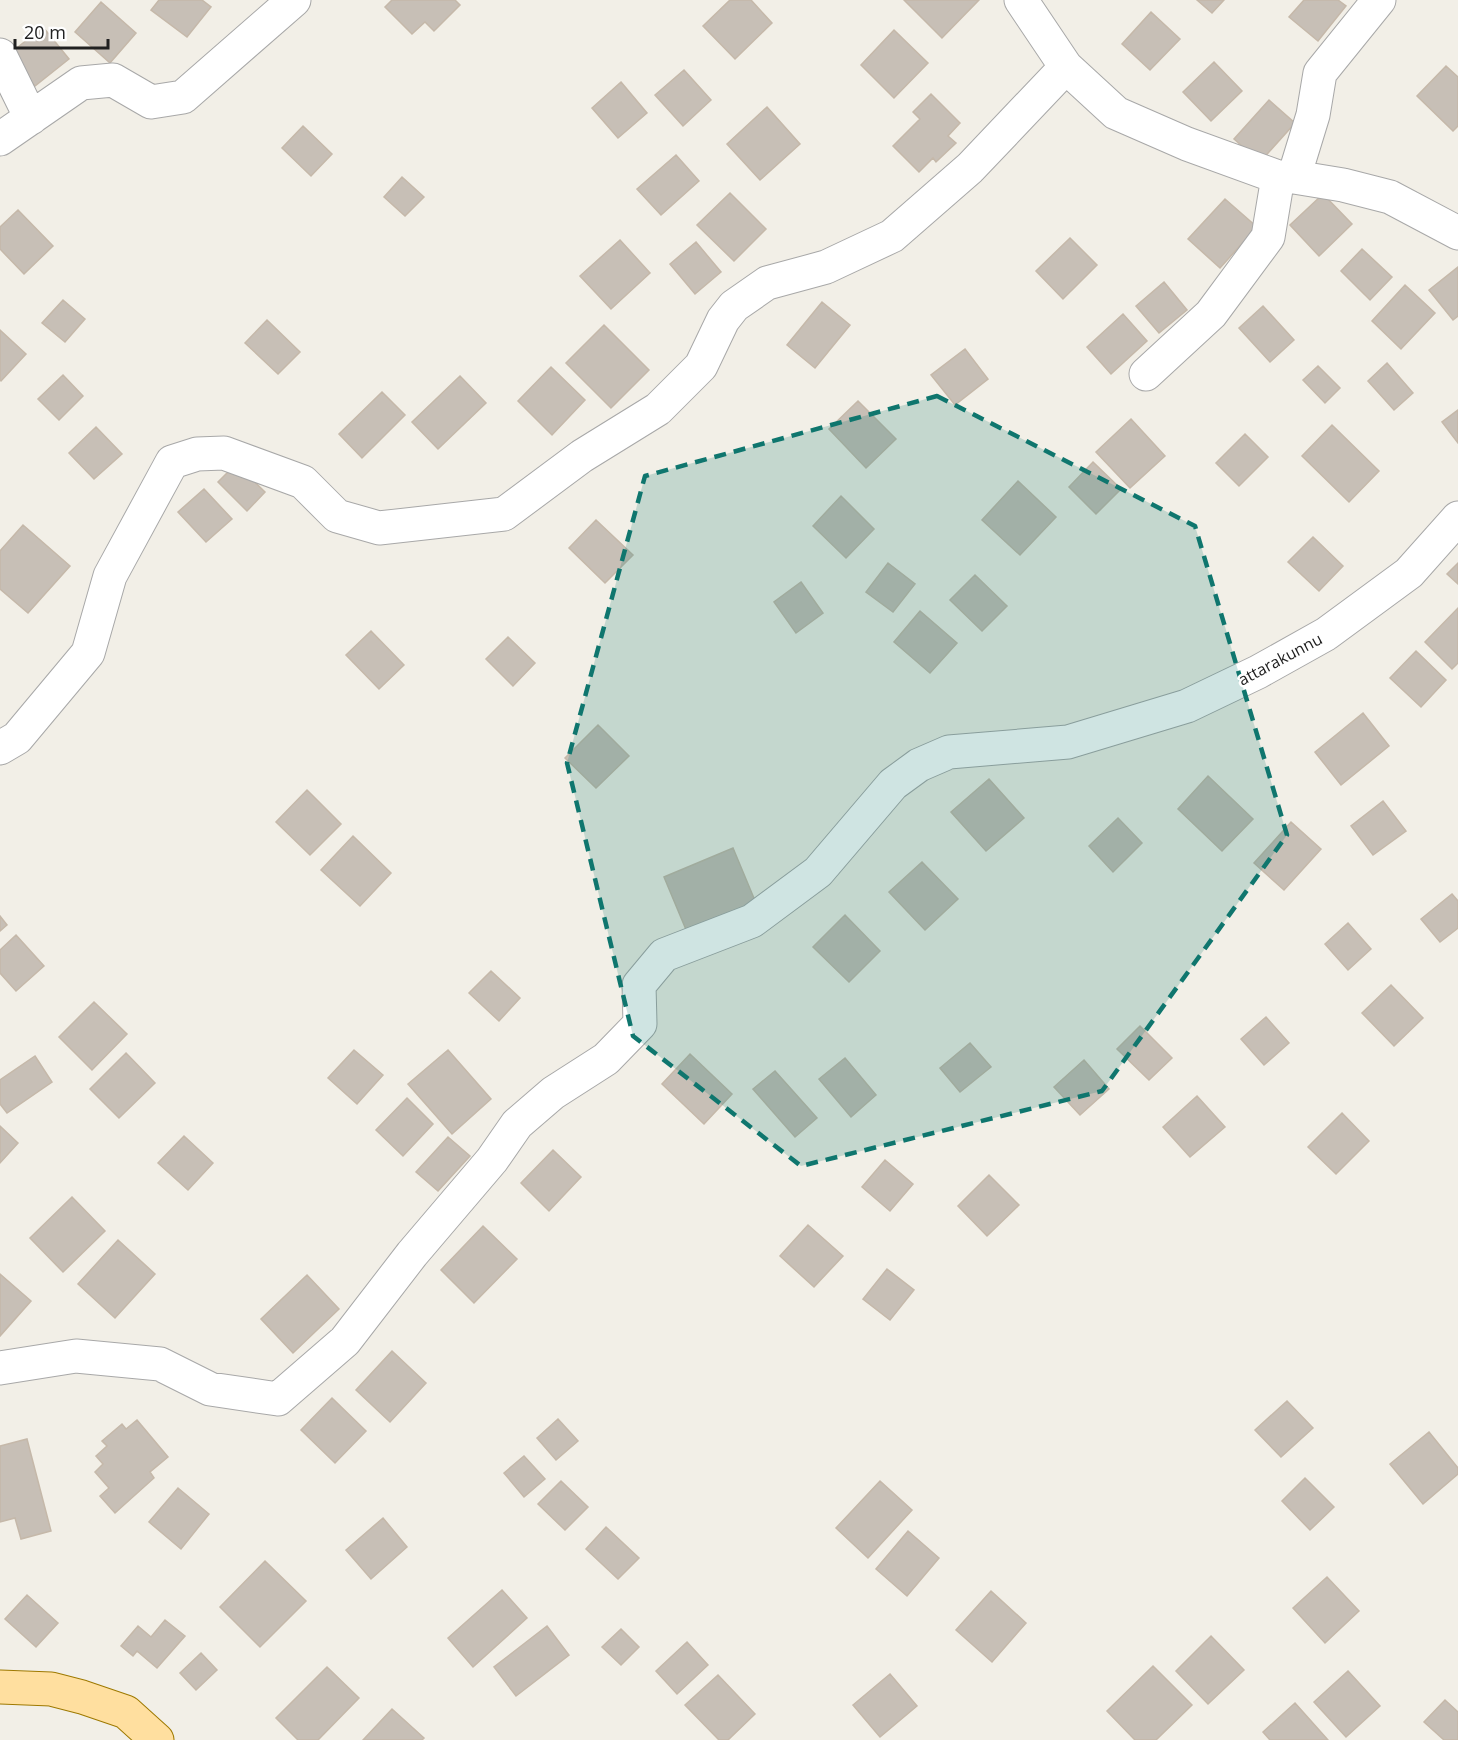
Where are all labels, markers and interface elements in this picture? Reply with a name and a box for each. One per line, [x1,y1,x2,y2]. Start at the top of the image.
scale bar [15,12,108,50]
text: 20 m [24,20,66,44]
street label: attarakunnu [1234,628,1326,690]

